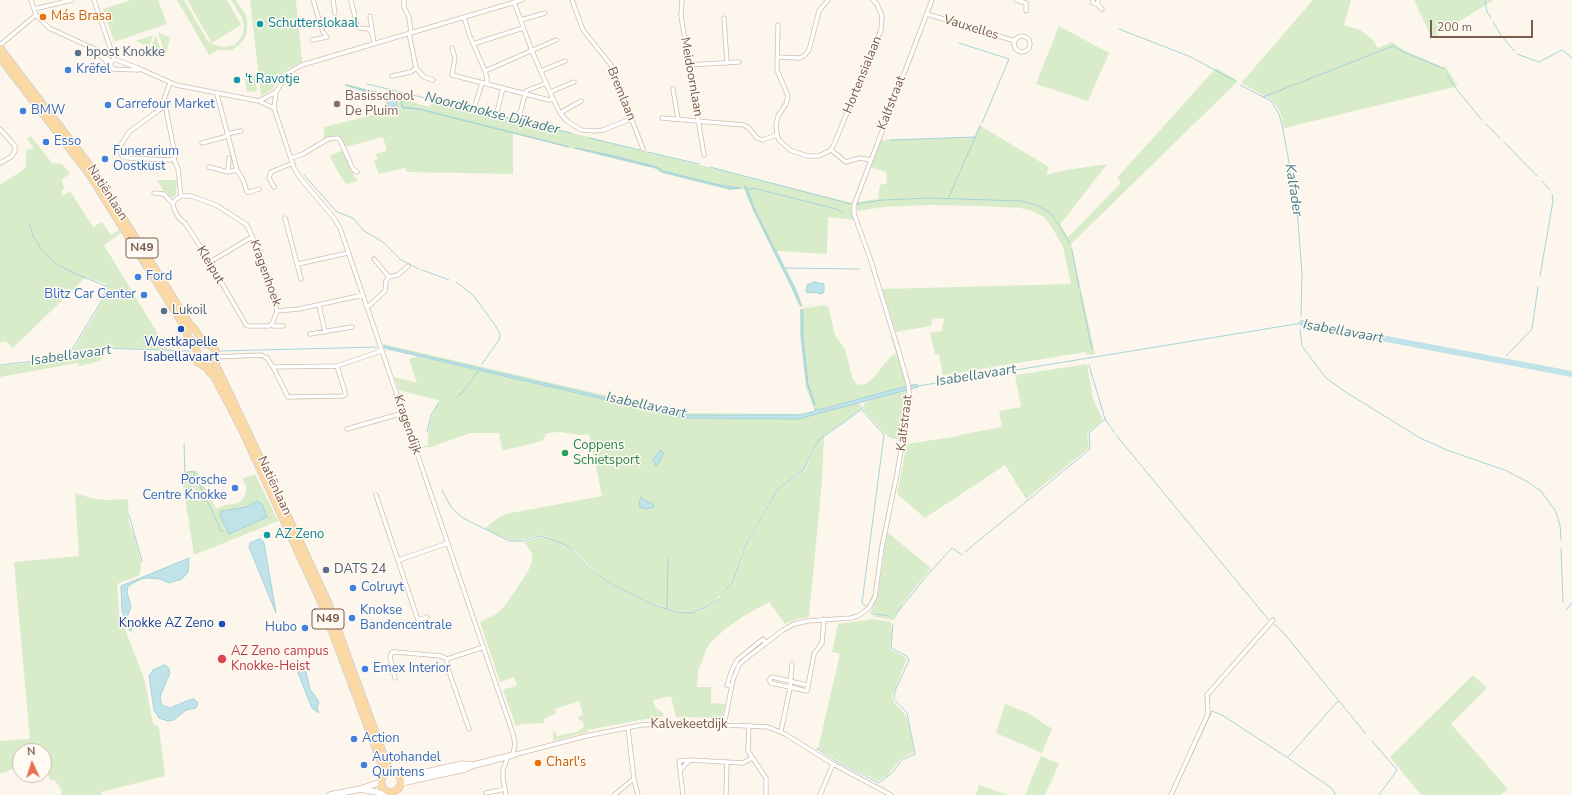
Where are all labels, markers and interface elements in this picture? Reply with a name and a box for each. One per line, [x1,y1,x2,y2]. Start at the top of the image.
place label: Más Brasa [51,9,112,25]
marker: Más Brasa [38,12,48,22]
street label: Vauxelles [942,12,1000,44]
scale bar [1432,12,1535,38]
place label: Schutterslokaal [268,16,358,32]
marker: Schutterslokaal [255,19,265,29]
text: 200 m [1437,19,1472,35]
street label: Hortensialaan [840,34,886,116]
street label: Meidoornlaan [676,36,706,118]
place label: bpost Knokke [86,45,165,61]
marker: bpost Knokke [73,48,83,58]
place label: Krëfel [76,62,111,78]
marker: Krëfel [63,65,73,75]
street label: Bremlaan [603,65,639,123]
place label: 't Ravotje [245,72,300,88]
street label: Kalfstraat [875,74,909,132]
marker: 't Ravotje [232,75,242,85]
place label: Basisschool De Pluim [345,89,414,120]
water label: Noordknokse Dijkader [423,89,561,139]
place label: Carrefour Market [116,97,215,113]
marker: Basisschool De Pluim [332,99,342,109]
marker: Carrefour Market [103,100,113,110]
place label: BMW [31,103,65,119]
marker: BMW [18,106,28,116]
place label: Esso [54,134,81,150]
marker: Esso [41,137,51,147]
place label: Funerarium Oostkust [113,144,179,175]
marker: Funerarium Oostkust [100,154,110,164]
street label: Natiënlaan [83,162,131,224]
water label: Kalfader [1281,163,1305,217]
road number: N49 [126,238,158,258]
street label: Kragenhoek [246,238,284,308]
street label: Kleiput [193,243,227,287]
place label: Ford [146,269,172,285]
marker: Ford [133,272,143,282]
place label: Blitz Car Center [44,287,136,303]
marker: Blitz Car Center [139,290,149,300]
place label: Lukoil [172,303,207,319]
marker: Lukoil [159,306,169,316]
water label: Isabellavaart [1302,317,1384,347]
marker: Westkapelle Isabellavaart [176,324,186,334]
place label: Westkapelle Isabellavaart [143,335,219,366]
water label: Isabellavaart [30,342,112,370]
water label: Isabellavaart [935,361,1017,391]
water label: Isabellavaart [605,389,687,423]
street label: Kragendijk [390,393,424,457]
street label: Kalfstraat [894,394,916,452]
place label: Coppens Schietsport [573,438,639,469]
marker: Coppens Schietsport [560,448,570,458]
street label: Natiënlaan [254,454,294,518]
place label: Porsche Centre Knokke [143,473,227,504]
marker: Porsche Centre Knokke [230,483,240,493]
place label: AZ Zeno [275,527,324,543]
marker: AZ Zeno [262,530,272,540]
place label: DATS 24 [334,562,386,578]
marker: DATS 24 [321,565,331,575]
place label: Colruyt [361,580,404,596]
marker: Colruyt [348,583,358,593]
place label: Knokse Bandencentrale [360,603,452,634]
road number: N49 [312,609,344,629]
marker: Knokse Bandencentrale [347,613,357,623]
place label: Knokke AZ Zeno [119,616,214,632]
marker: Knokke AZ Zeno [217,619,227,629]
place label: Hubo [265,620,297,636]
marker: Hubo [300,623,310,633]
place label: AZ Zeno campus Knokke-Heist [231,644,329,675]
marker: AZ Zeno campus Knokke-Heist [216,653,228,665]
place label: Emex Interior [373,661,450,677]
marker: Emex Interior [360,664,370,674]
street label: Kalvekeetdijk [650,717,728,733]
place label: Action [362,731,400,747]
marker: Action [349,734,359,744]
north arrow [12,743,52,783]
text: N [27,744,36,759]
place label: Autohandel Quintens [372,750,440,781]
place label: Charl's [546,755,586,771]
marker: Charl's [533,758,543,768]
marker: Autohandel Quintens [359,760,369,770]

